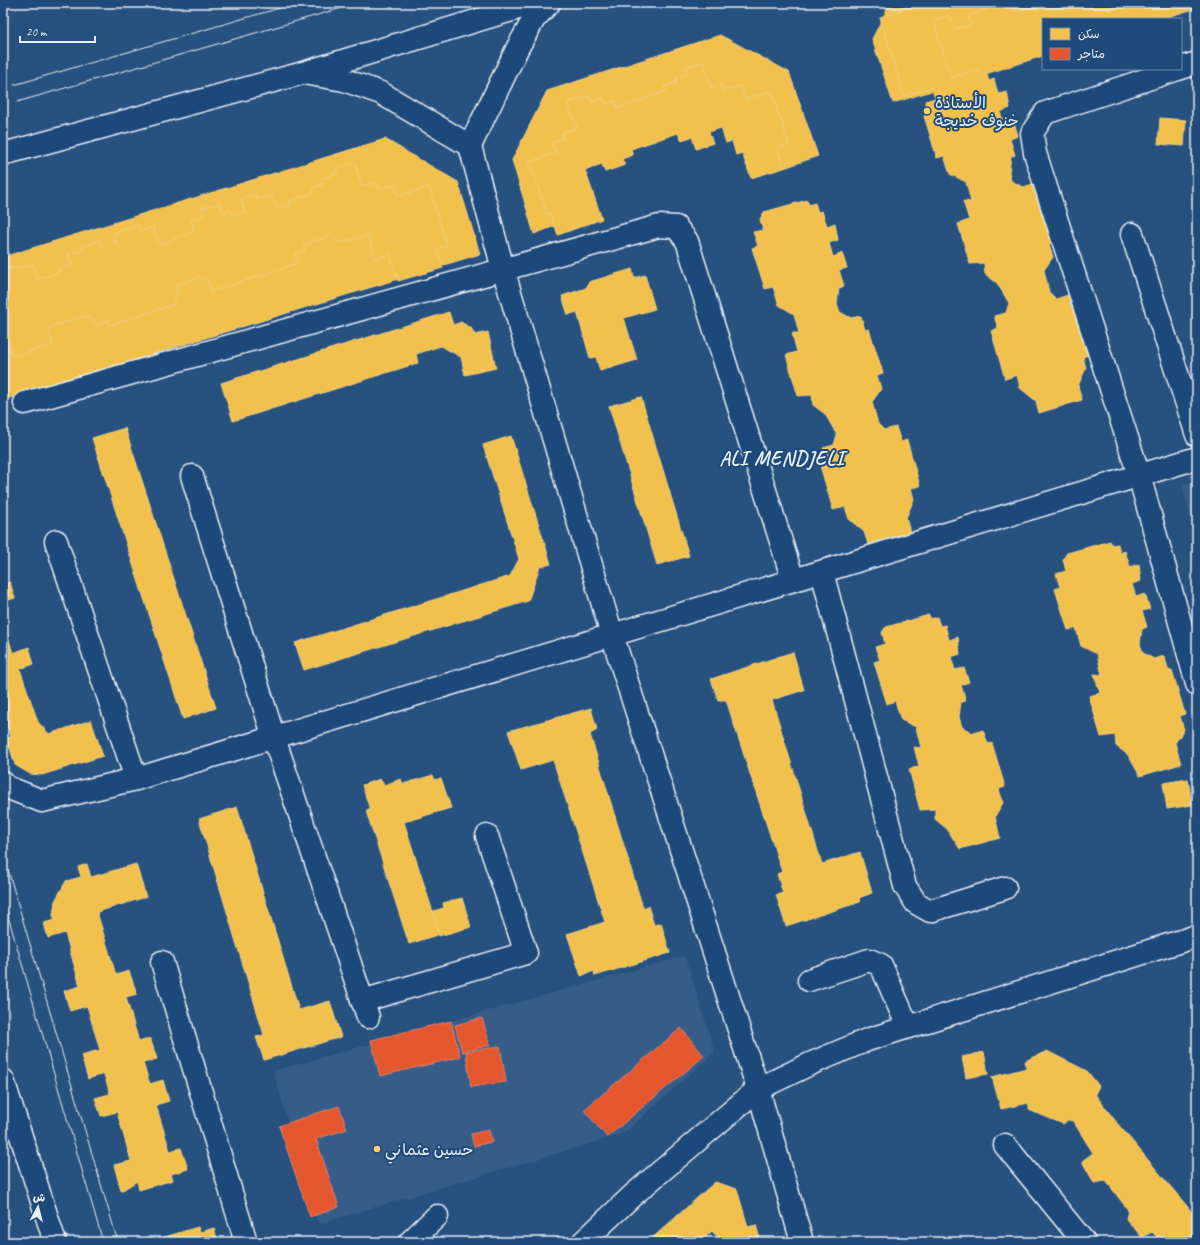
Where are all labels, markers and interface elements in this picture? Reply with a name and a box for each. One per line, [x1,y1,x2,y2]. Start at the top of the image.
scale bar [20,18,95,44]
legend [1042,18,1182,70]
text: 20 m [26,24,48,40]
text: سكن [1078,26,1100,42]
text: متاجر [1077,46,1105,62]
place label: الأستاذة خنوف خديجة [935,92,1019,131]
marker: الأستاذة خنوف خديجة [922,106,932,116]
district label: ALI MENDJELI [720,446,848,471]
place label: حسين عثماني [385,1140,473,1164]
marker: حسين عثماني [372,1144,382,1154]
north arrow [18,1187,58,1227]
text: ش [32,1189,46,1205]

